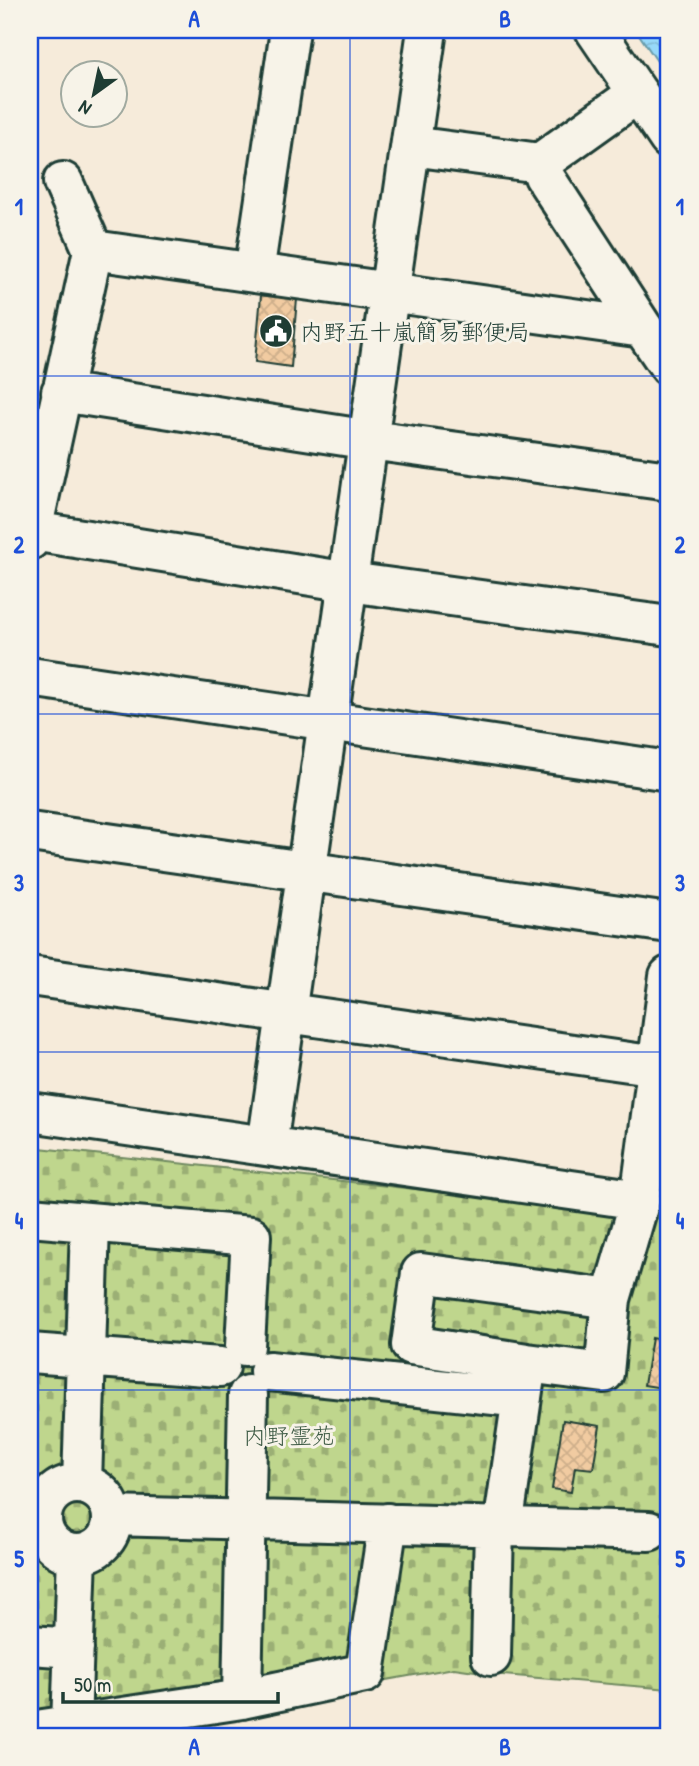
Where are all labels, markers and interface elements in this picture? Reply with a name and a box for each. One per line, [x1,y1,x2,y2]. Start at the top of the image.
text: A [188,3,200,34]
text: B [499,3,511,34]
north arrow [60,60,130,130]
text: N [73,95,96,122]
text: 1 [15,191,23,222]
text: 1 [676,191,684,222]
public building icon: 内野五十嵐簡易郵便局 [257,312,295,350]
place label: 内野五十嵐簡易郵便局 [300,316,530,347]
text: 2 [14,529,25,560]
text: 2 [675,529,686,560]
text: 3 [14,867,24,898]
text: 3 [675,867,685,898]
text: 4 [15,1205,24,1236]
text: 4 [676,1205,685,1236]
park label: 内野霊苑 [243,1420,335,1451]
text: 5 [14,1543,24,1574]
text: 5 [675,1543,685,1574]
scale bar [63,1661,278,1705]
text: 50 m [74,1670,111,1699]
text: A [188,1731,200,1762]
text: B [499,1731,511,1762]

